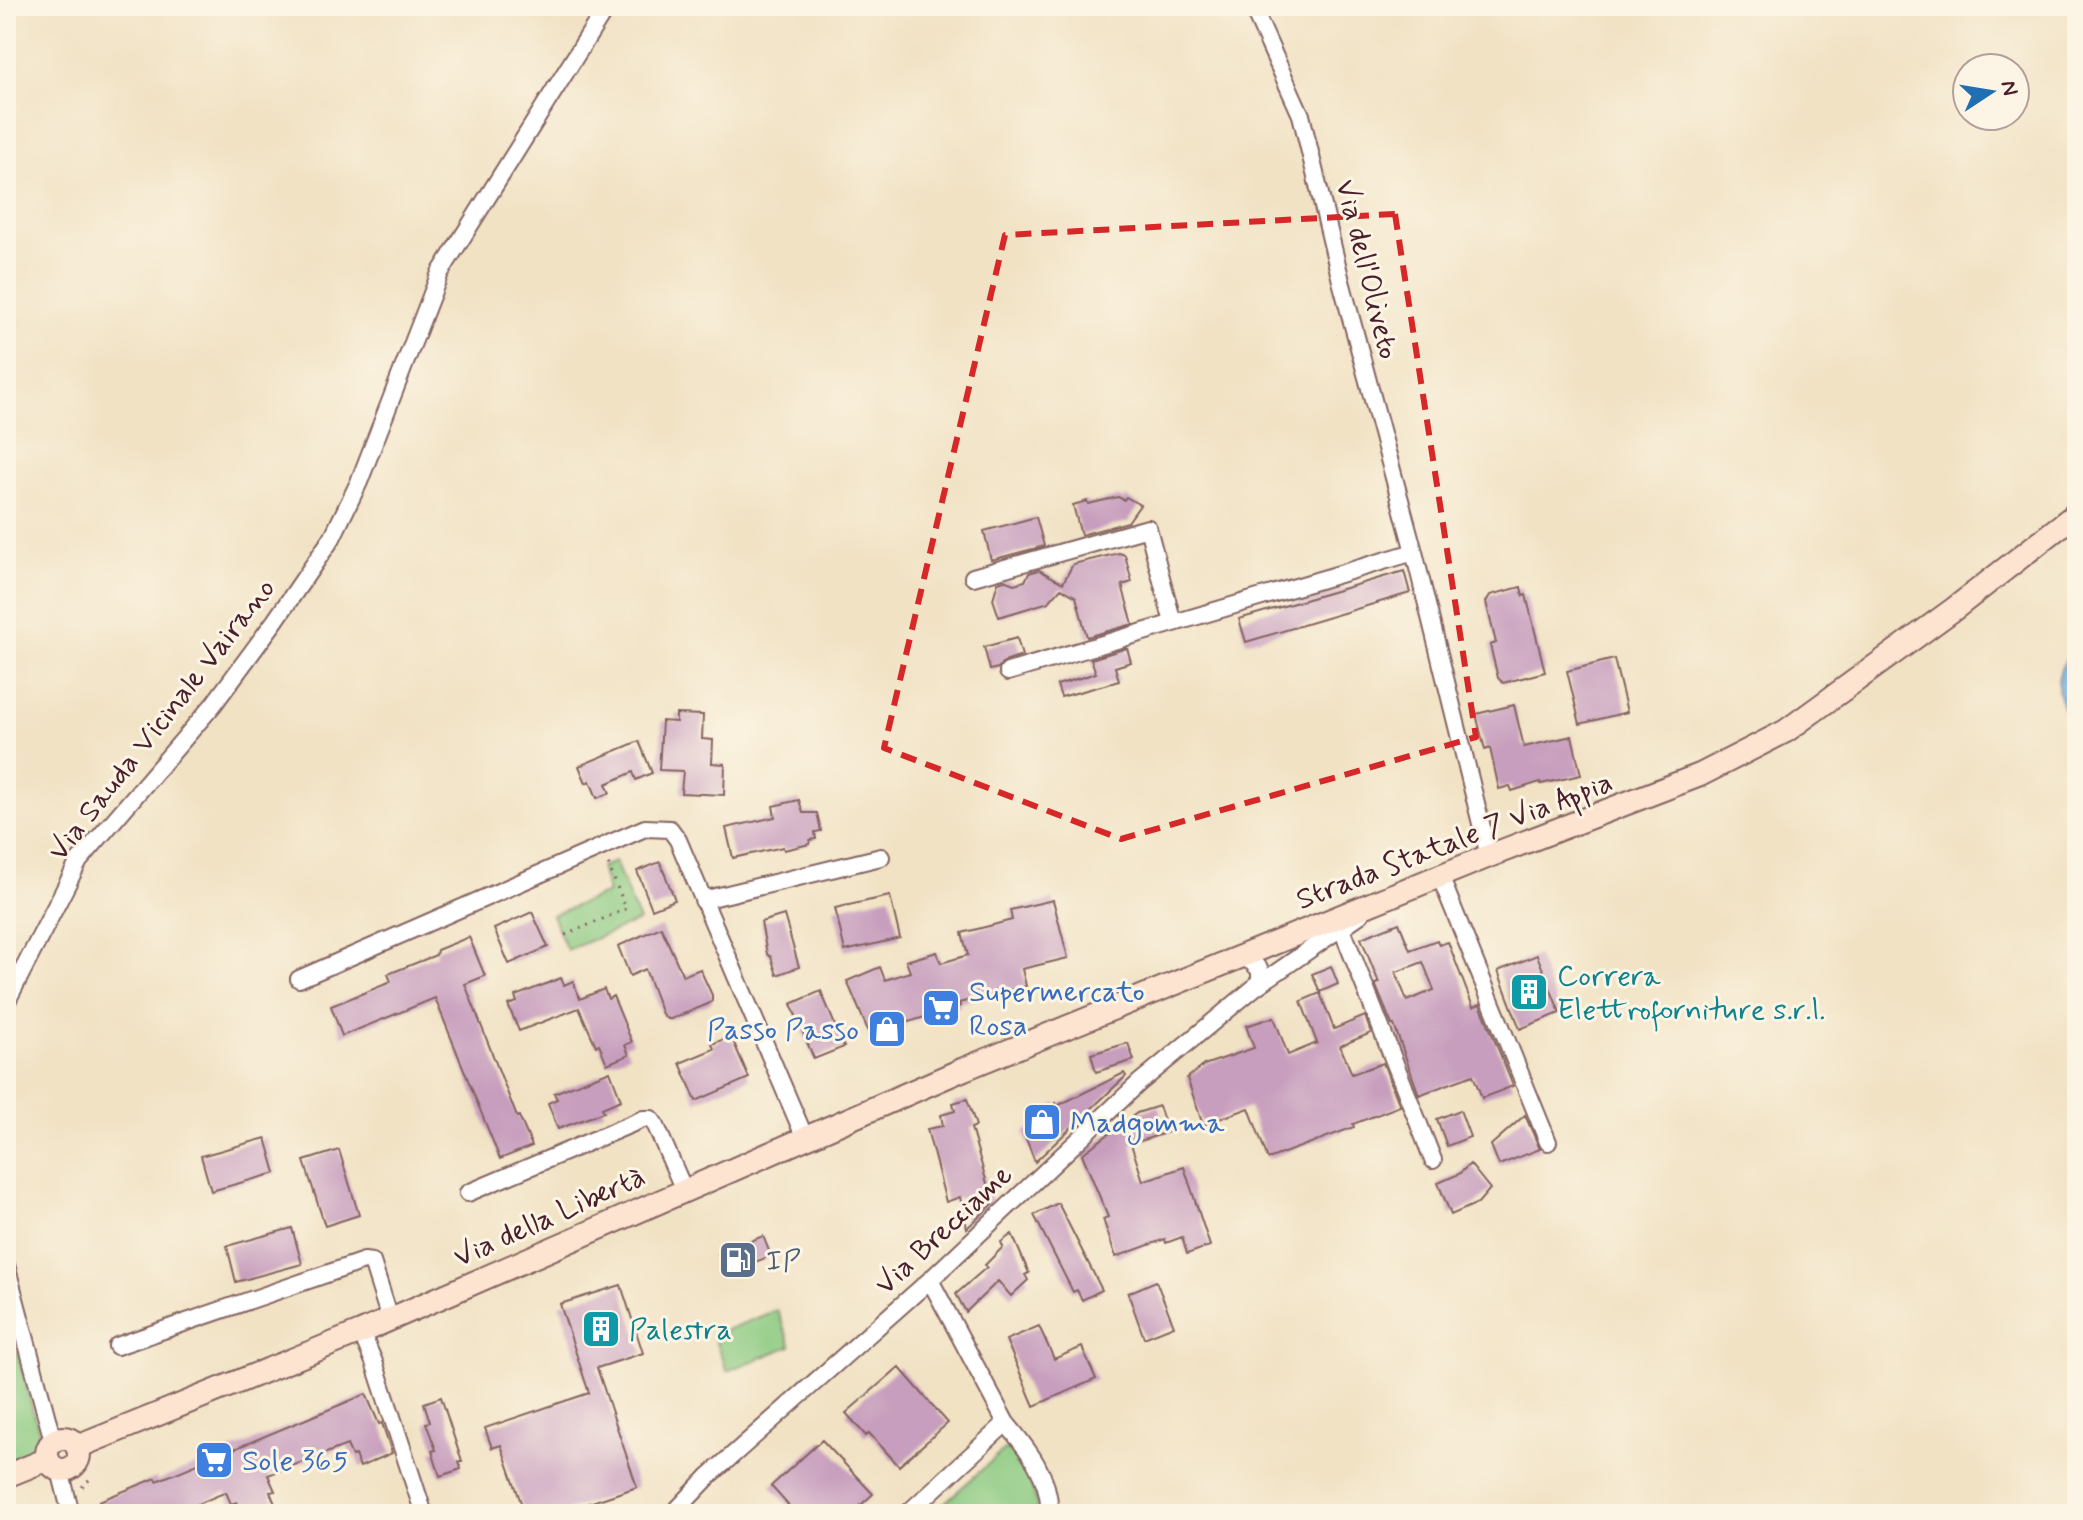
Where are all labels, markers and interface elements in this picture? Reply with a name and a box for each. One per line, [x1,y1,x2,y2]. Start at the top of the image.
north arrow [1951,52,2031,132]
text: N [1993,78,2024,98]
street label: Via dell'Oliveto [1325,175,1408,363]
street label: Via Sauda Vicinale Vairano [40,571,285,869]
street label: Strada Statale 7 Via Appia [1291,763,1619,923]
place label: Correra Elettroforniture s.r.l. [1557,957,1826,1032]
building icon: Correra Elettroforniture s.r.l. [1508,971,1550,1013]
place label: Supermercato Rosa [969,973,1145,1046]
supermarket icon: Supermercato Rosa [920,987,962,1029]
shop icon: Passo Passo [866,1008,908,1050]
place label: Passo Passo [707,1011,859,1050]
shop icon: Madgomma [1021,1101,1063,1143]
place label: Madgomma [1070,1104,1225,1145]
street label: Via Brecciame [867,1156,1021,1304]
street label: Via della Libertà [447,1158,652,1277]
fuel station icon: IP [717,1239,759,1281]
place label: IP [766,1242,801,1281]
building icon: Palestra [580,1308,622,1350]
place label: Palestra [629,1311,732,1350]
supermarket icon: Sole 365 [193,1439,235,1481]
place label: Sole 365 [242,1442,348,1481]

